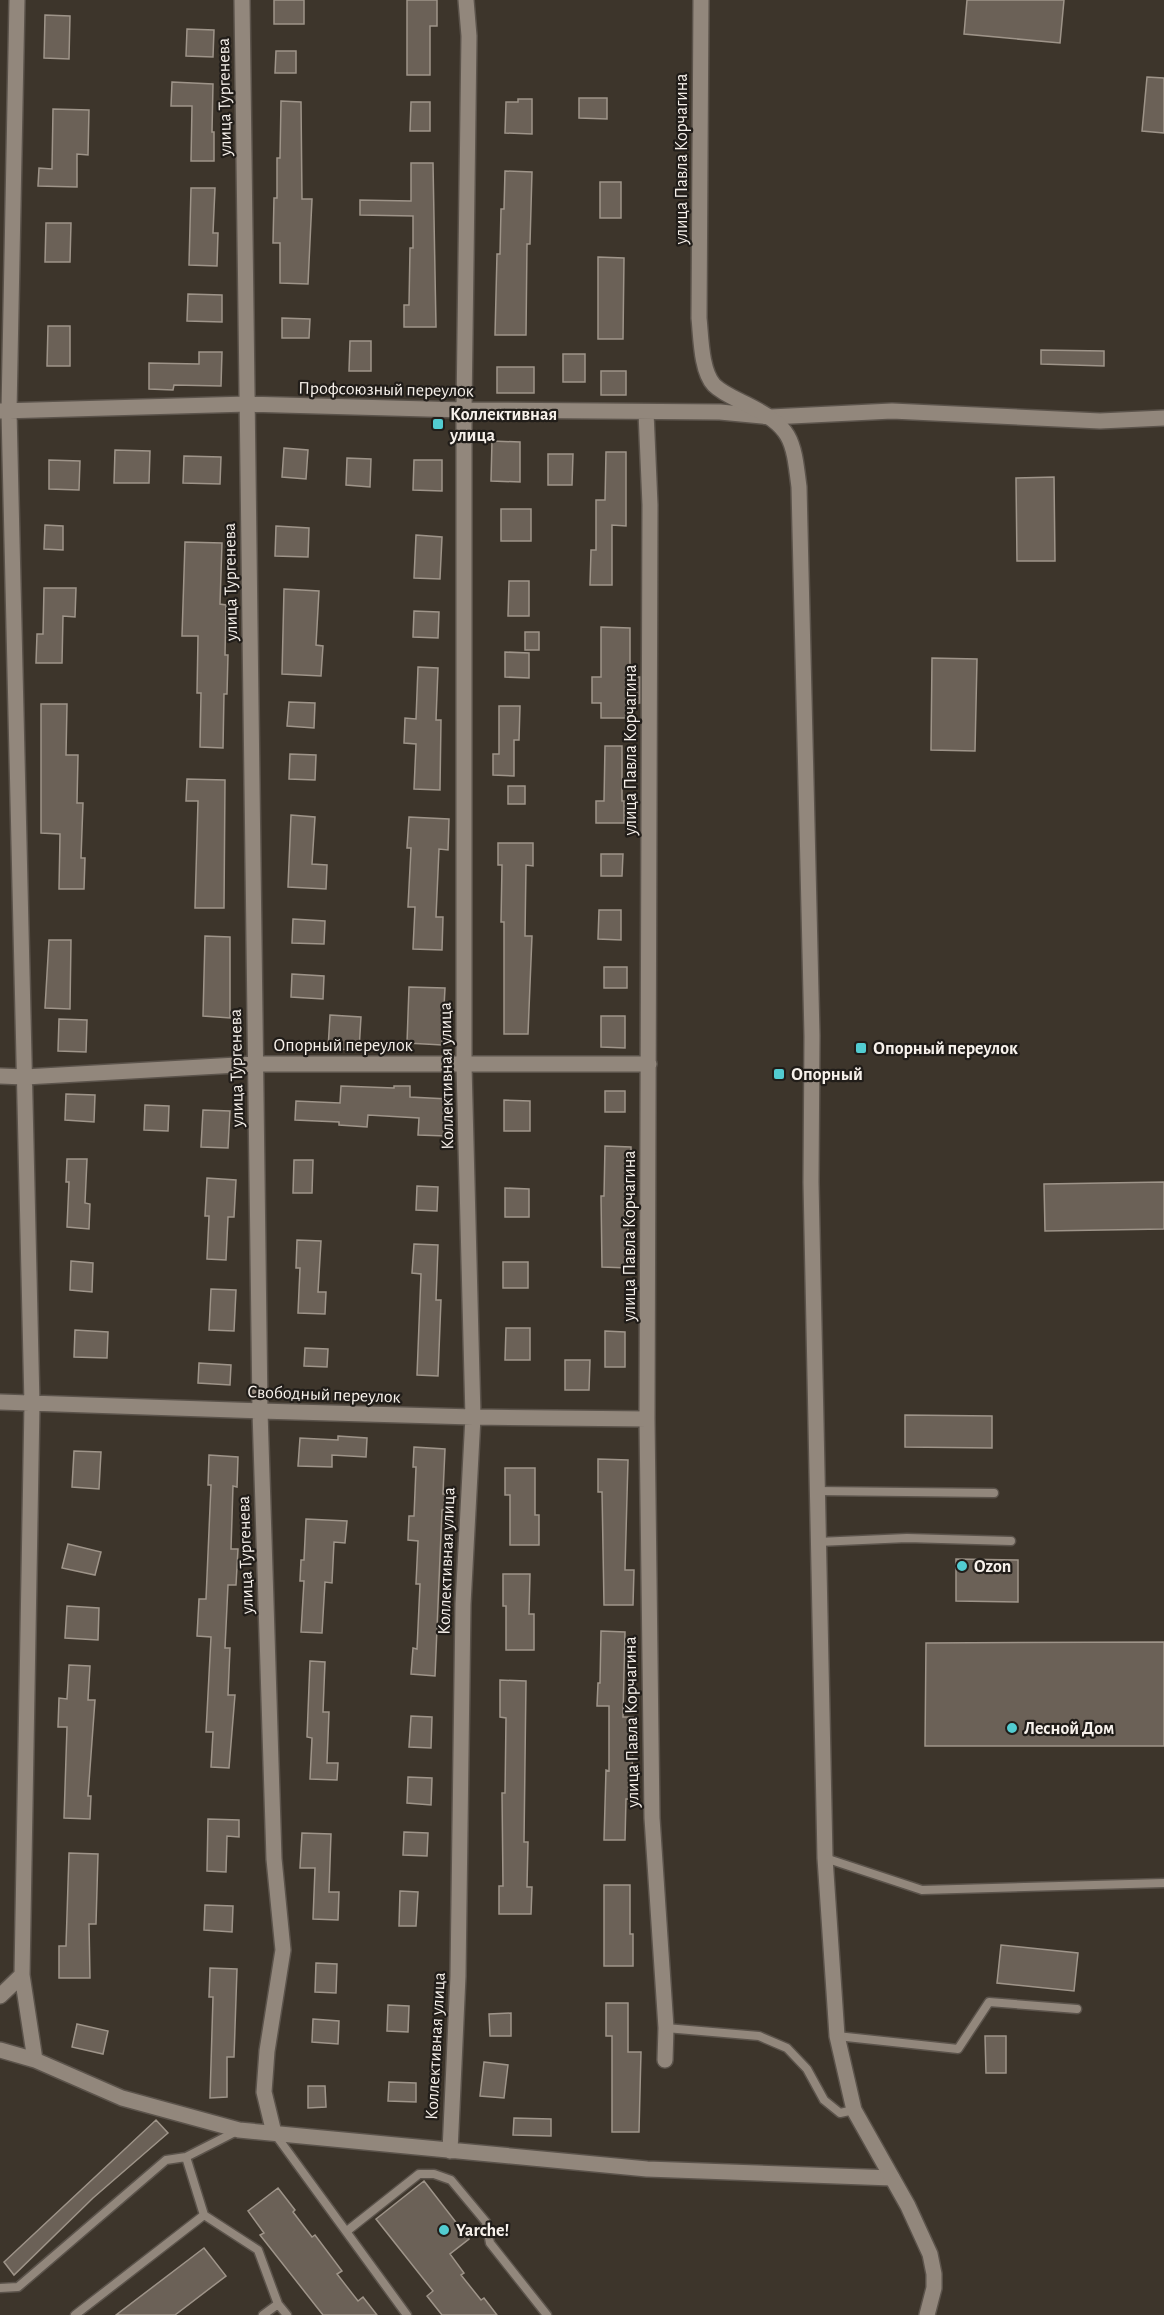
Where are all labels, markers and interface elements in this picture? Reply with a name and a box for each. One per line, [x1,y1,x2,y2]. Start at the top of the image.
street label: улица Тургенева [215,38,235,157]
street label: улица Павла Корчагина [673,73,691,246]
street label: Профсоюзный переулок [298,379,475,401]
place label: Коллективная улица [449,406,557,445]
marker: Коллективная улица [431,417,445,431]
street label: улица Тургенева [221,523,241,642]
street label: улица Павла Корчагина [622,664,640,837]
street label: Коллективная улица [437,1002,457,1150]
street label: улица Тургенева [227,1009,247,1128]
street label: Опорный переулок [273,1037,414,1055]
place label: Опорный переулок [873,1040,1018,1058]
marker: Опорный переулок [854,1041,868,1055]
place label: Опорный [791,1066,863,1084]
marker: Опорный [772,1067,786,1081]
street label: улица Павла Корчагина [621,1150,639,1323]
street label: Свободный переулок [247,1382,402,1407]
street label: Коллективная улица [435,1487,459,1635]
street label: улица Тургенева [235,1496,257,1615]
place label: Ozon [974,1558,1011,1576]
marker: Ozon [955,1559,969,1573]
street label: улица Павла Корчагина [622,1636,643,1809]
place label: Лесной Дом [1024,1720,1114,1738]
marker: Лесной Дом [1005,1721,1019,1735]
street label: Коллективная улица [423,1972,449,2120]
place label: Yarche! [456,2222,509,2240]
marker: Yarche! [437,2223,451,2237]

